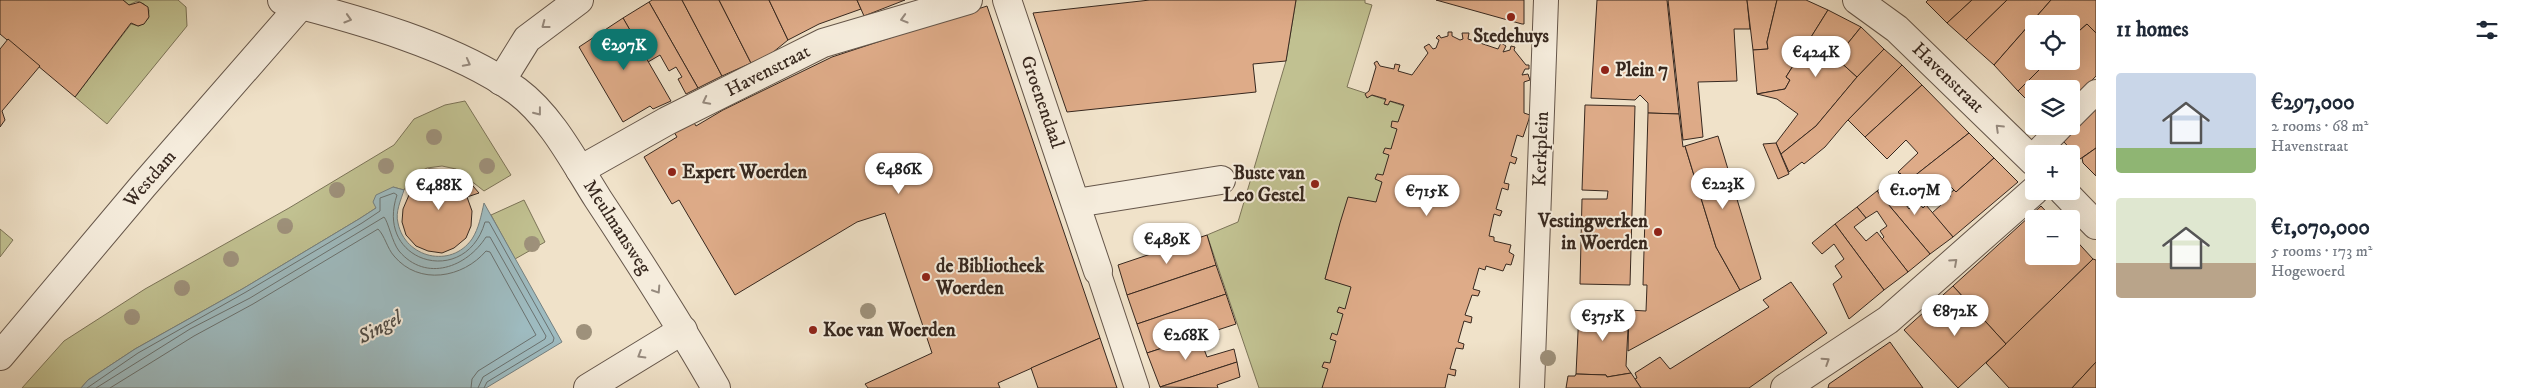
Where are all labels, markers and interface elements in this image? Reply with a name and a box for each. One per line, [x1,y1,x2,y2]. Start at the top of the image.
marker: Stedehuys [1505,11,1517,23]
one-way arrow [901,13,909,23]
one-way arrow [343,14,352,24]
map controls [2025,15,2080,265]
button: locate [2025,15,2080,70]
icon: filters [2473,16,2501,44]
text: 11 homes [2116,17,2189,43]
one-way arrow [542,20,551,28]
place label: Stedehuys [1473,25,1549,48]
pin: €297K [589,28,659,71]
text: €297K [602,35,646,55]
pin: €424K [1781,36,1851,78]
street label: Havenstraat [1907,38,1989,118]
street label: Havenstraat [722,40,814,102]
text: €424K [1793,42,1839,62]
street label: Groenendaal [1015,53,1069,152]
one-way arrow [462,57,471,67]
place label: Plein 7 [1615,59,1668,82]
marker: Plein 7 [1599,64,1611,76]
button: layers [2025,80,2080,135]
text: €297,000 [2271,90,2355,116]
icon: home [2156,93,2216,153]
one-way arrow [703,95,712,105]
one-way arrow [533,106,541,115]
street label: Kerkplein [1528,111,1554,187]
text: 2 rooms · 68 m² [2271,116,2368,136]
one-way arrow [1996,125,2005,134]
text: Havenstraat [2271,136,2348,156]
button: + [2025,145,2080,200]
street label: Westdam [118,146,181,213]
pin: €486K [864,152,934,195]
text: €486K [876,159,922,179]
place label: Expert Woerden [682,161,808,184]
place label: Buste van Leo Gestel [1223,162,1306,207]
marker: Expert Woerden [666,166,678,178]
pin: €488K [404,168,474,211]
pin: €223K [1688,168,1758,210]
pin: €715K [1392,174,1462,217]
text: €223K [1702,174,1744,194]
pin: €1.07M [1874,174,1956,216]
text: €488K [416,175,462,195]
street label: Meulmansweg [578,176,656,279]
marker: Buste van Leo Gestel [1309,178,1321,190]
text: €1.07M [1890,180,1940,200]
text: €715K [1406,181,1448,201]
place label: Vestingwerken in Woerden [1537,210,1649,255]
button: − [2025,210,2080,265]
text: €1,070,000 [2271,215,2370,241]
icon: home [2156,218,2216,278]
pin: €489K [1132,222,1202,265]
marker: Vestingwerken in Woerden [1652,226,1664,238]
text: €489K [1144,229,1190,249]
text: 5 rooms · 173 m² [2271,241,2372,261]
place label: de Bibliotheek Woerden [935,255,1045,300]
one-way arrow [1948,259,1957,268]
text: Hogewoerd [2271,261,2345,281]
marker: de Bibliotheek Woerden [920,271,932,283]
one-way arrow [651,285,661,294]
pin: €872K [1920,294,1990,337]
pin: €375K [1568,300,1638,342]
text: €872K [1933,301,1977,321]
water label: Singel [353,305,408,351]
text: €375K [1582,306,1624,326]
pin: €268K [1151,318,1221,361]
place label: Koe van Woerden [823,319,957,342]
marker: Koe van Woerden [807,324,819,336]
text: €268K [1164,325,1208,345]
one-way arrow [638,349,647,359]
one-way arrow [1820,358,1829,368]

